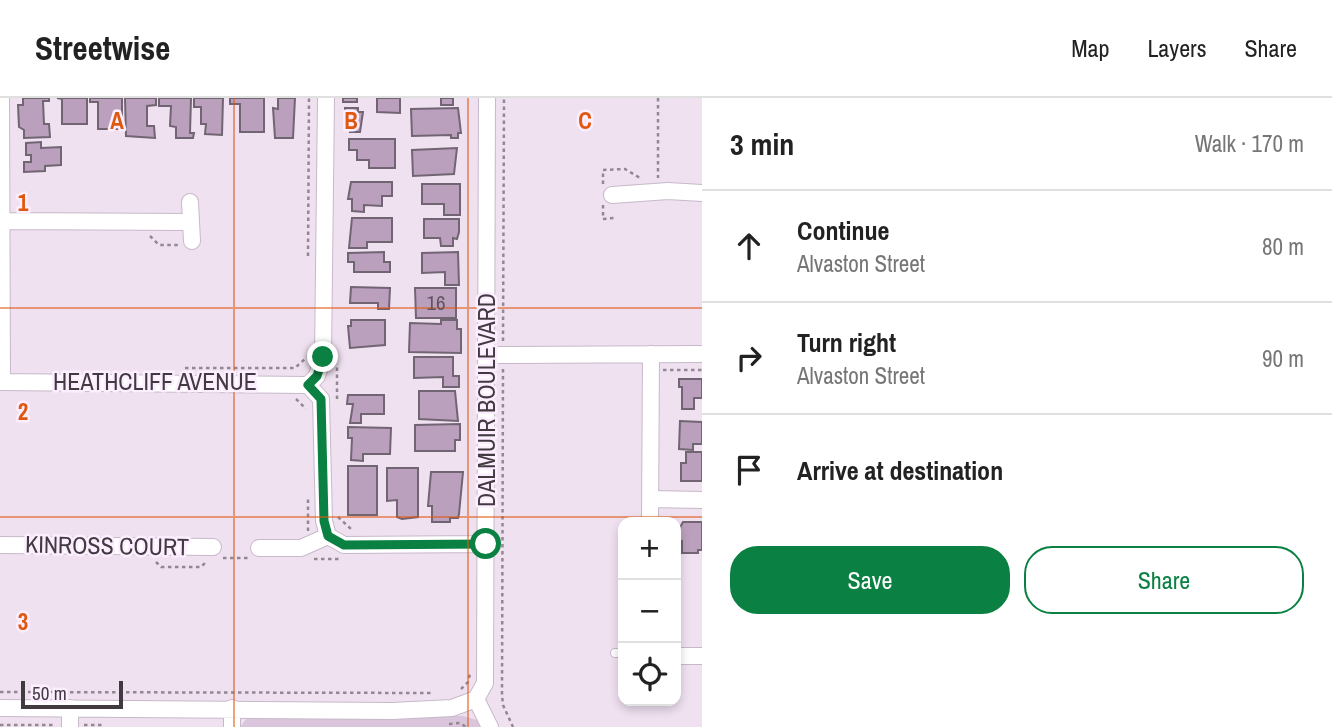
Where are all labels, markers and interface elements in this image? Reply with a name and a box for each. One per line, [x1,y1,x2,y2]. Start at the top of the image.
text: Streetwise [35,26,170,70]
text: Map [1071,32,1109,64]
text: Layers [1147,32,1206,64]
text: Share [1244,32,1297,64]
text: A [110,105,124,136]
text: B [344,105,358,136]
text: C [578,105,592,136]
text: 3 min [730,124,794,164]
text: Walk · 170 m [1195,128,1304,159]
text: 1 [18,187,29,218]
text: Continue [797,213,889,248]
icon: ahead [730,227,768,265]
text: 80 m [1262,231,1304,262]
text: Alvaston Street [797,248,925,279]
house number: 16 [426,288,446,317]
street label: DALMUIR BOULEVARD [470,293,502,507]
text: Turn right [797,325,896,360]
icon: right [730,339,768,377]
route end [307,341,338,372]
text: 90 m [1262,343,1304,374]
text: Alvaston Street [797,360,925,391]
street label: HEATHCLIFF AVENUE [53,365,257,397]
text: 2 [18,396,28,427]
icon: arrive [730,451,768,489]
text: Arrive at destination [797,453,1003,488]
map controls [618,517,681,706]
button: + [618,517,681,580]
street label: KINROSS COURT [25,528,189,562]
route start [470,528,501,559]
button: Save [730,546,1010,614]
button: Share [1024,546,1304,614]
button: − [618,580,681,643]
text: 3 [18,606,28,637]
button: locate [618,643,681,706]
scale bar [21,678,122,710]
text: 50 m [32,680,67,706]

